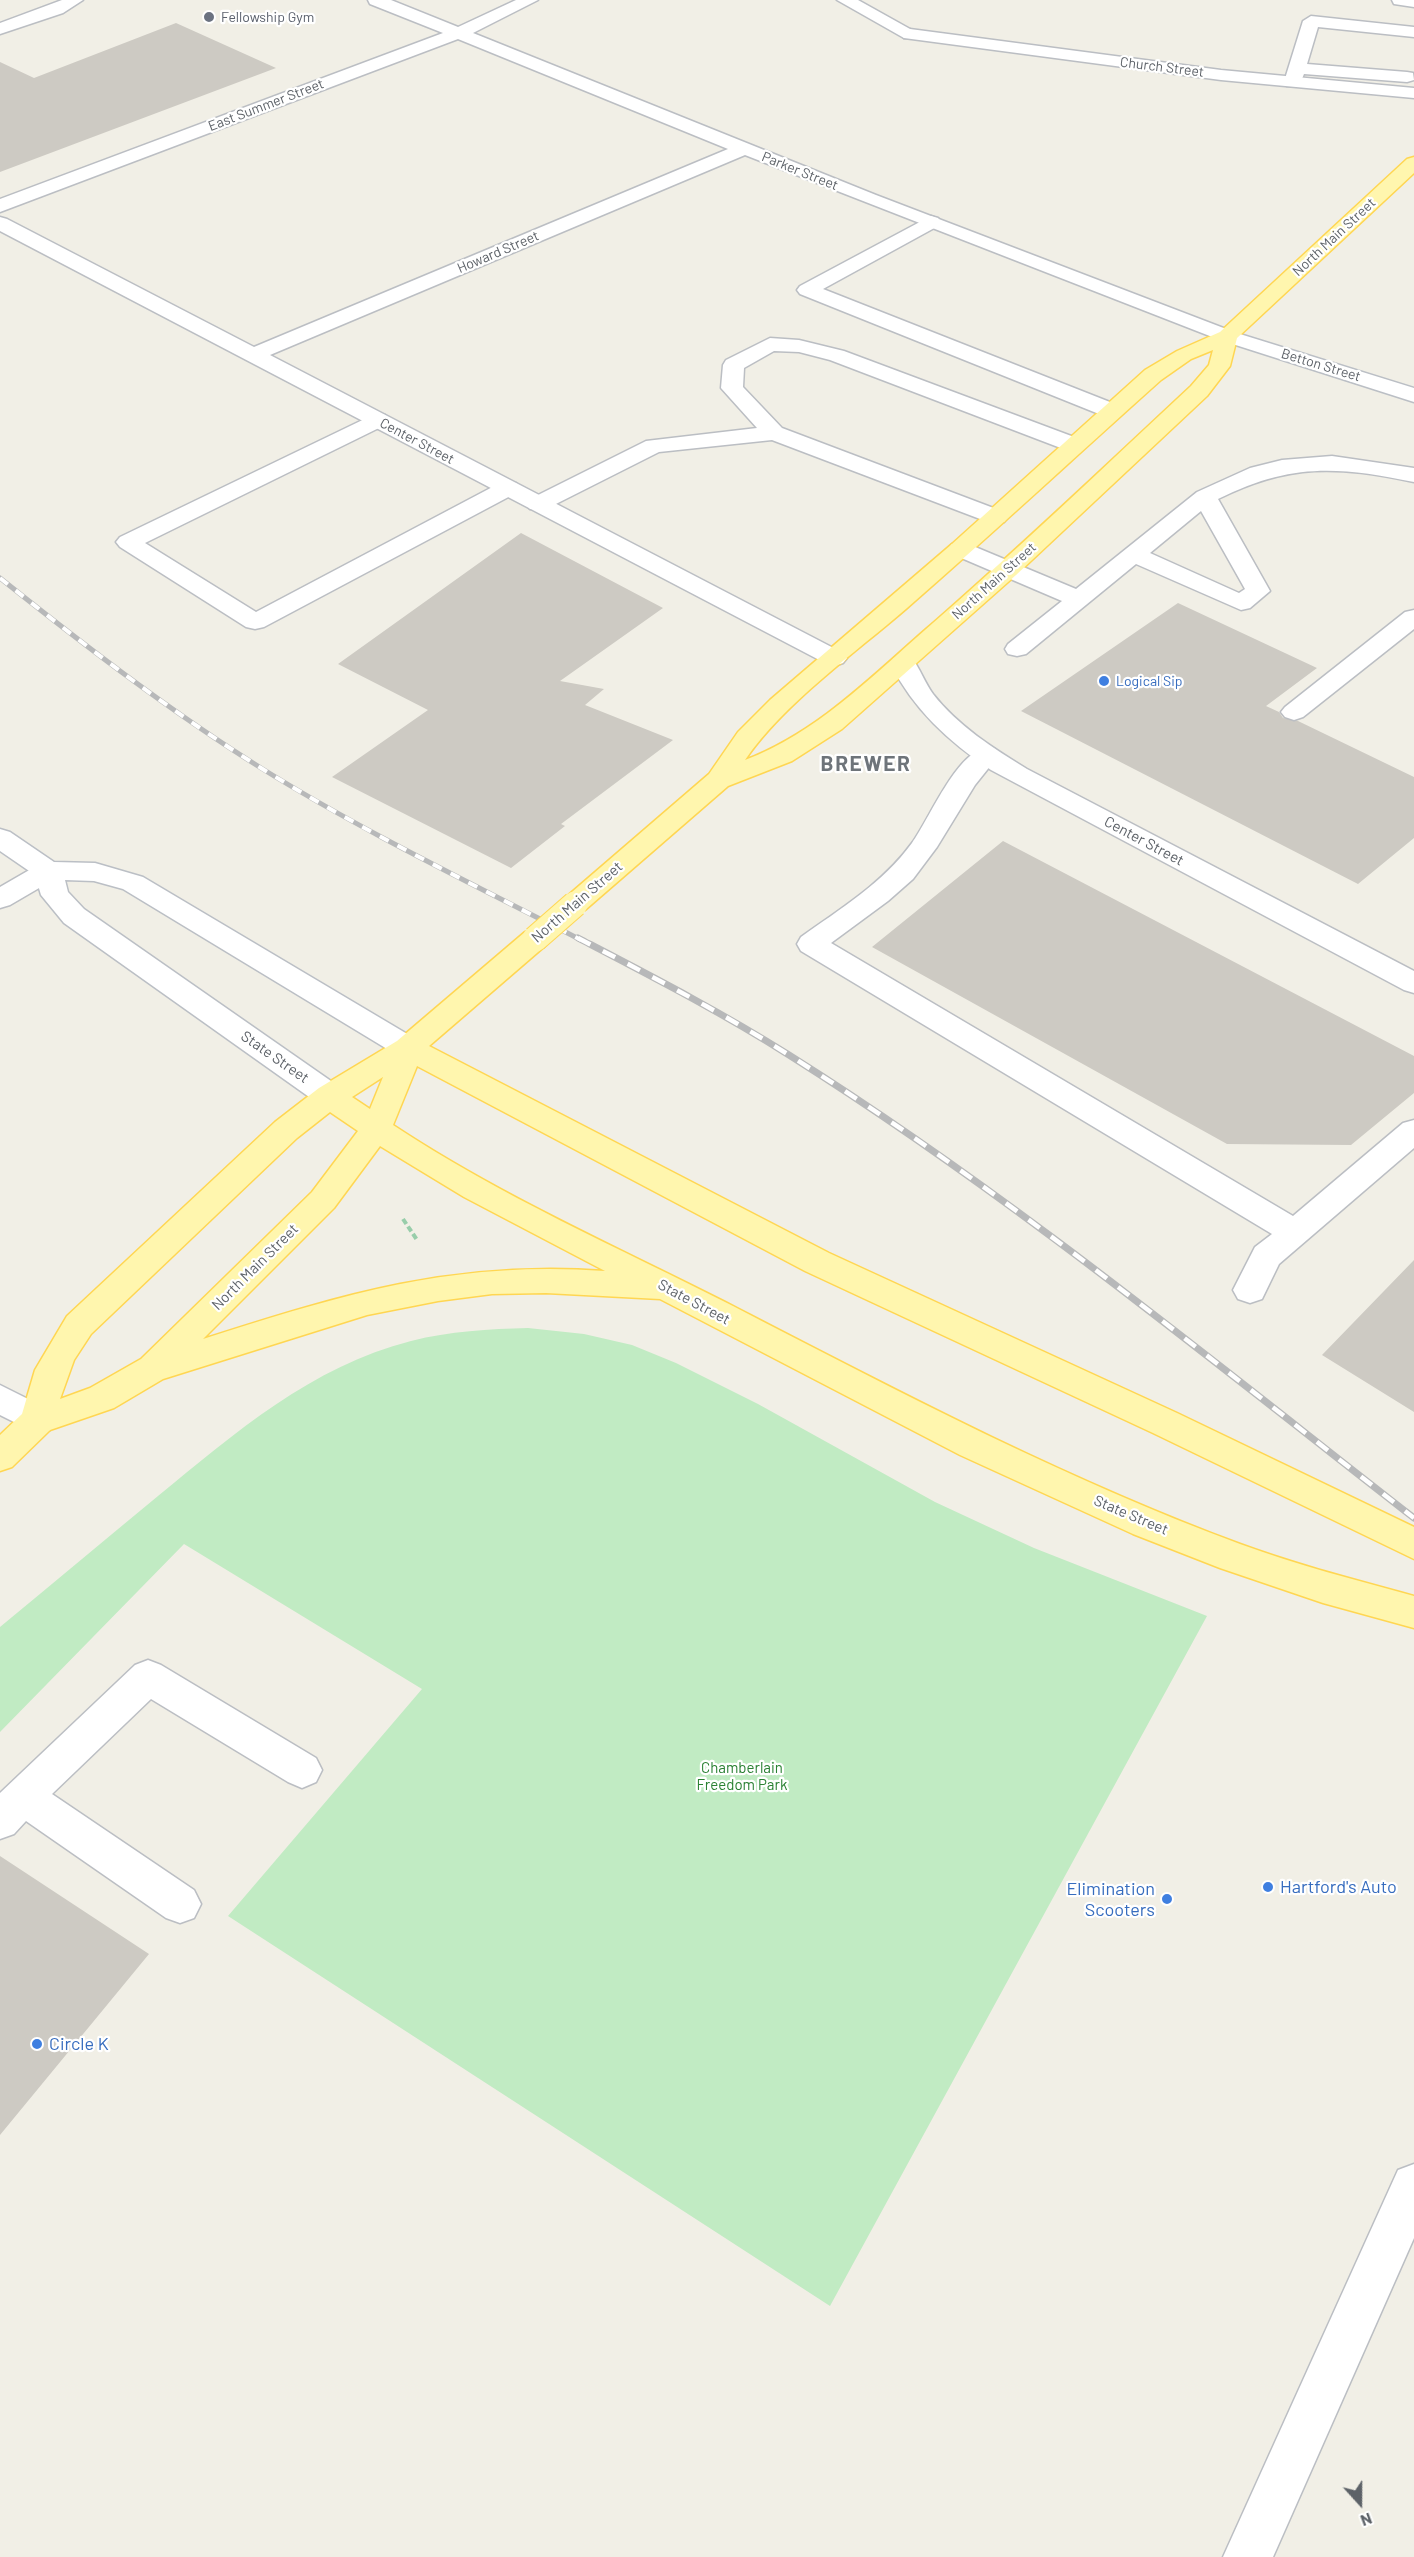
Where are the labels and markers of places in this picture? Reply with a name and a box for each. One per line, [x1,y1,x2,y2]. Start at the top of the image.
place label: Fellowship Gym [221,9,314,25]
marker: Fellowship Gym [202,10,216,24]
place label: Logical Sip [1116,673,1183,689]
marker: Logical Sip [1097,674,1111,688]
place label: Hartford's Auto [1280,1876,1397,1898]
place label: Elimination Scooters [1066,1878,1155,1920]
marker: Hartford's Auto [1261,1880,1275,1894]
marker: Elimination Scooters [1160,1892,1174,1906]
place label: Circle K [49,2033,109,2055]
marker: Circle K [30,2037,44,2051]

